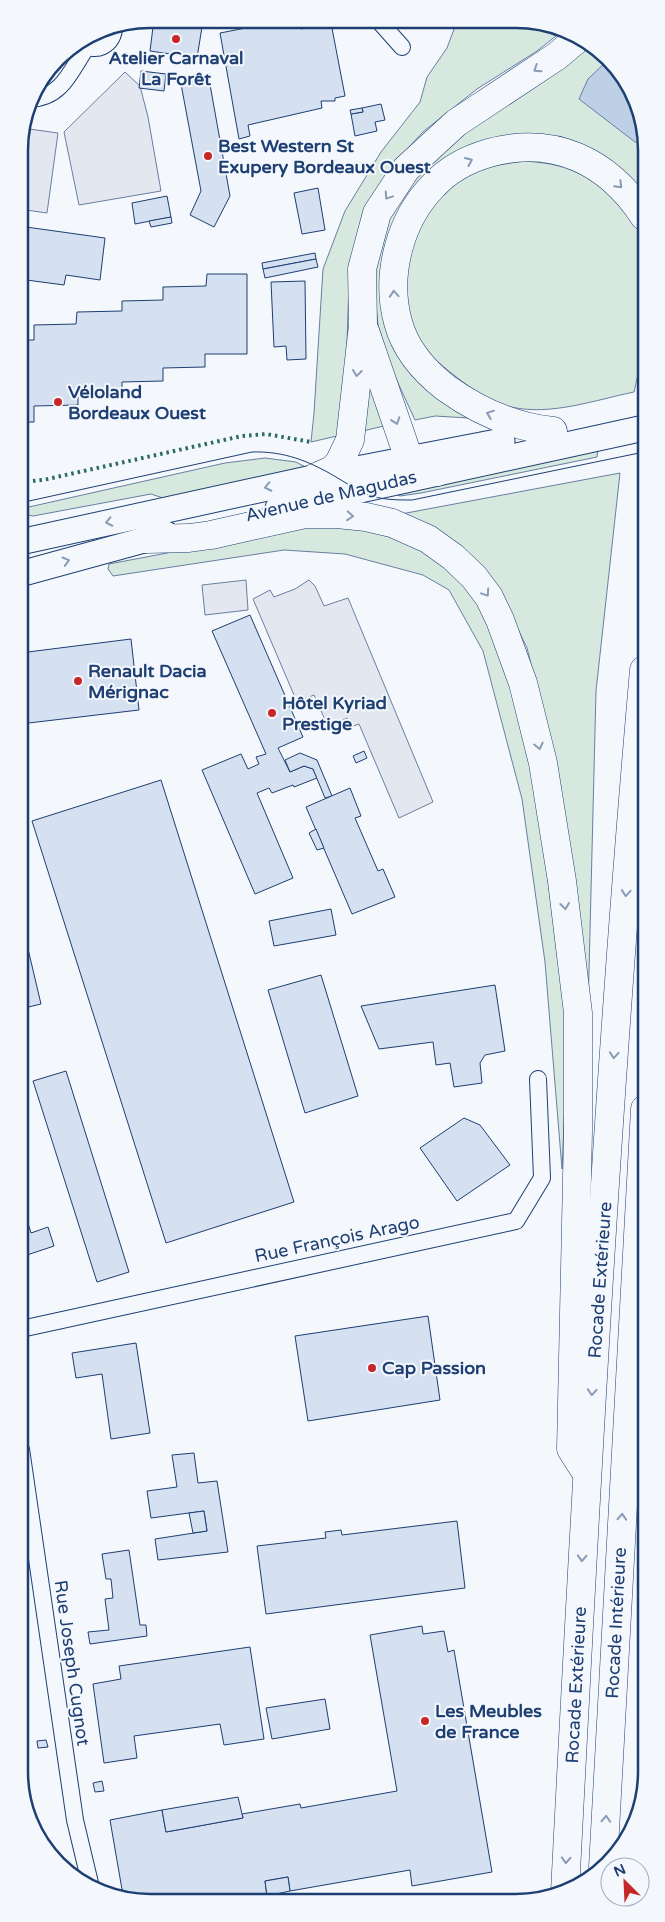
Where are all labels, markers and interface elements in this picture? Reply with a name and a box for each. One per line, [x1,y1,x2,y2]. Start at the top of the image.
marker: Atelier Carnaval La Forêt [170,33,182,45]
place label: Atelier Carnaval La Forêt [108,47,244,90]
one-way arrow [534,63,543,72]
place label: Best Western St Exupery Bordeaux Ouest [218,135,431,178]
marker: Best Western St Exupery Bordeaux Ouest [202,150,214,162]
one-way arrow [464,156,473,167]
one-way arrow [613,179,622,188]
one-way arrow [385,190,394,199]
one-way arrow [389,289,400,297]
one-way arrow [352,370,363,378]
place label: Véloland Bordeaux Ouest [68,381,206,424]
marker: Véloland Bordeaux Ouest [52,396,64,408]
one-way arrow [486,410,494,420]
one-way arrow [390,416,400,424]
street label: Avenue de Magudas [243,466,419,526]
one-way arrow [264,482,272,492]
one-way arrow [346,510,354,521]
one-way arrow [105,517,114,527]
one-way arrow [61,556,69,566]
one-way arrow [480,587,489,597]
place label: Renault Dacia Mérignac [88,660,207,703]
marker: Renault Dacia Mérignac [72,675,84,687]
place label: Hôtel Kyriad Prestige [282,692,387,735]
marker: Hôtel Kyriad Prestige [266,707,278,719]
one-way arrow [533,742,544,751]
one-way arrow [621,889,632,897]
one-way arrow [559,903,570,911]
one-way arrow [609,1051,620,1059]
street label: Rocade Extérieure [584,1201,616,1359]
street label: Rue François Arago [253,1211,421,1267]
place label: Cap Passion [382,1357,486,1379]
marker: Cap Passion [366,1362,378,1374]
one-way arrow [587,1388,598,1396]
one-way arrow [617,1512,628,1520]
street label: Rocade Intérieure [601,1547,631,1699]
one-way arrow [577,1554,588,1562]
street label: Rue Joseph Cugnot [49,1579,95,1747]
street label: Rocade Extérieure [561,1606,591,1764]
place label: Les Meubles de France [435,1700,542,1743]
marker: Les Meubles de France [419,1715,431,1727]
one-way arrow [600,1815,611,1823]
one-way arrow [561,1856,572,1864]
north arrow [600,1857,650,1907]
text: N [611,1861,629,1881]

